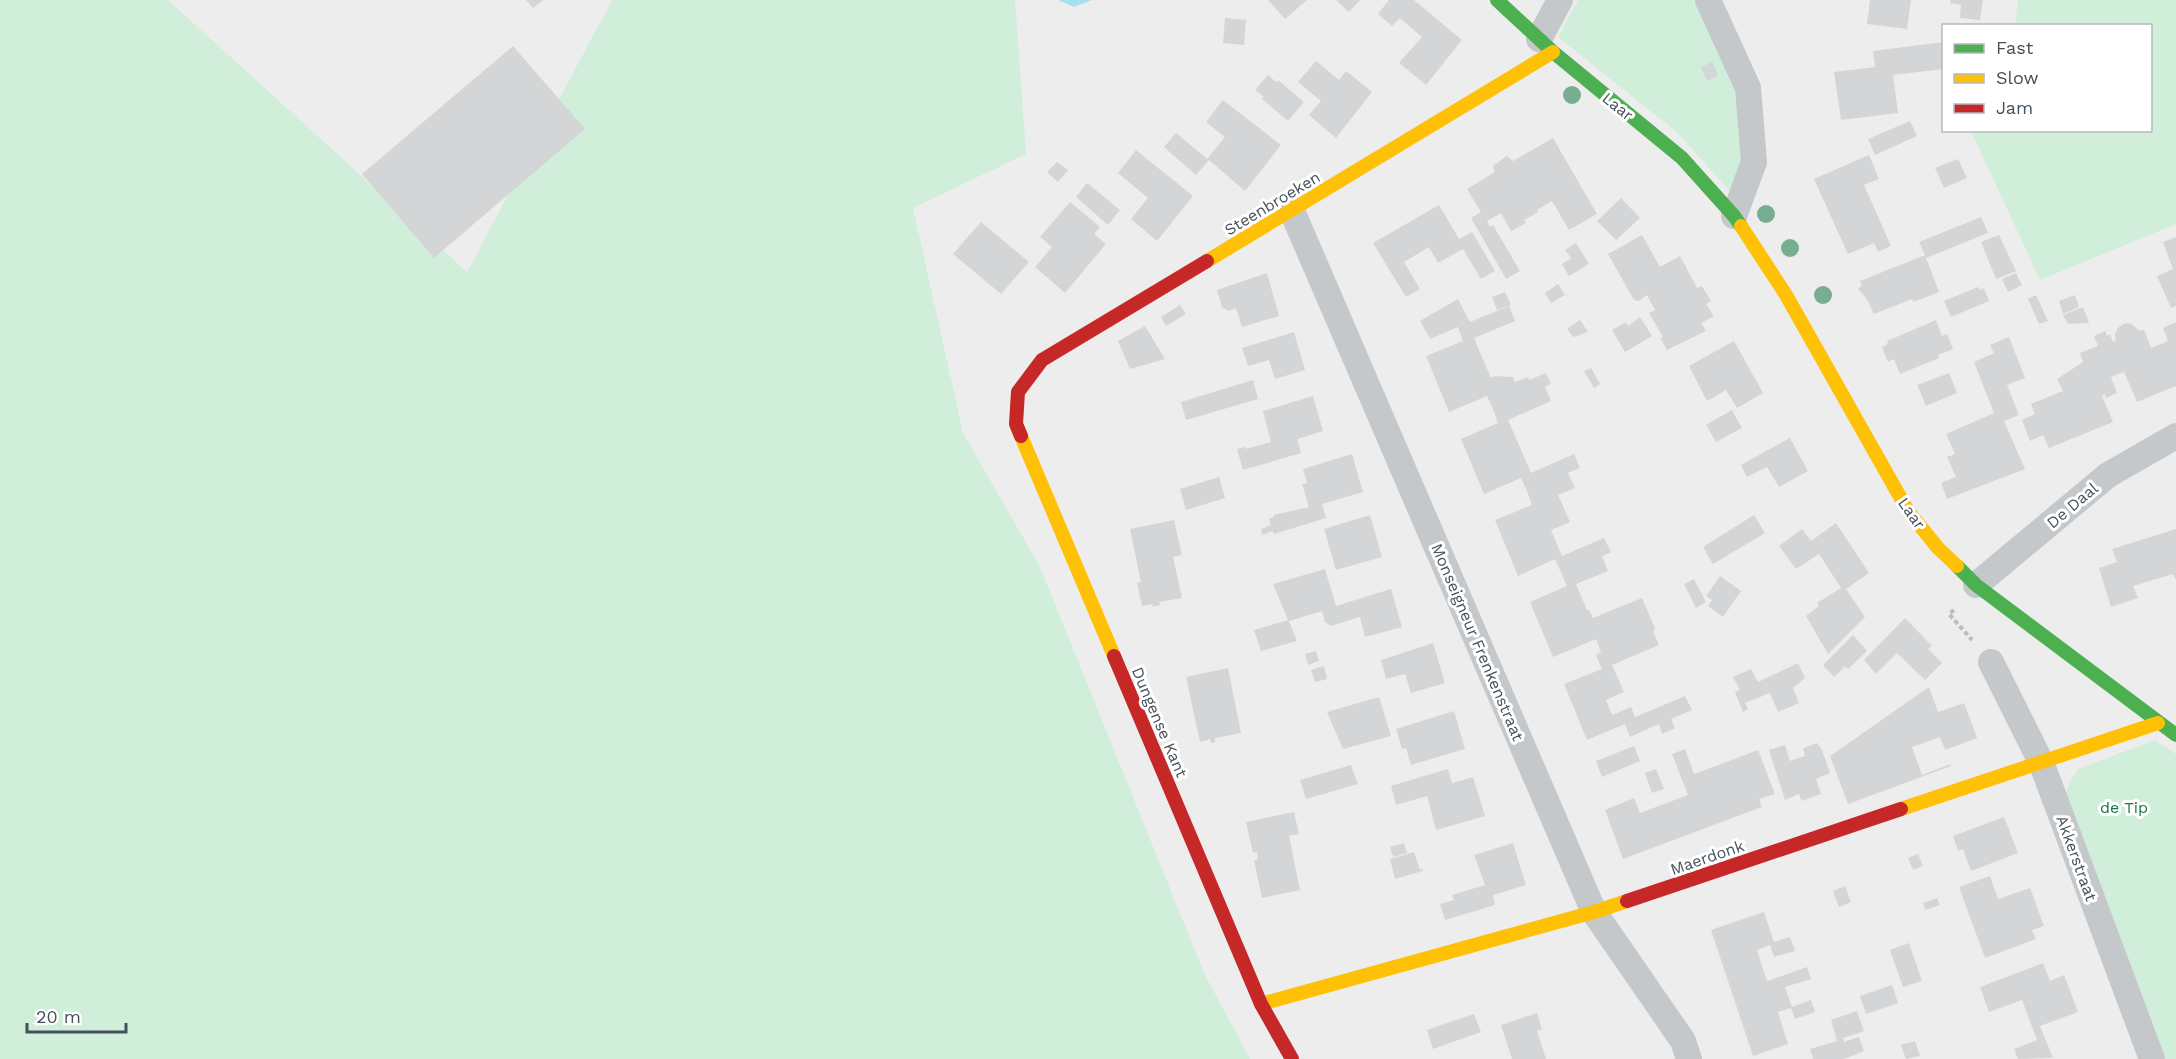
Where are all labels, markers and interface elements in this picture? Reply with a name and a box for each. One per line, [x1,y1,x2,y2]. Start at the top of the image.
legend [1942,24,2152,132]
text: Fast [1996,37,2034,58]
text: Slow [1996,67,2039,88]
street label: Laar [1598,88,1637,125]
text: Jam [1996,97,2033,118]
street label: Steenbroeken [1221,167,1324,239]
street label: De Daal [2043,479,2102,532]
street label: Laar [1894,494,1929,533]
street label: Monseigneur Frenkenstraat [1427,541,1528,744]
street label: Dungense Kant [1128,664,1191,780]
park label: de Tip [2100,798,2148,817]
street label: Akkerstraat [2052,813,2101,904]
street label: Maerdonk [1668,836,1747,879]
scale bar [27,996,126,1034]
text: 20 m [36,1006,81,1027]

